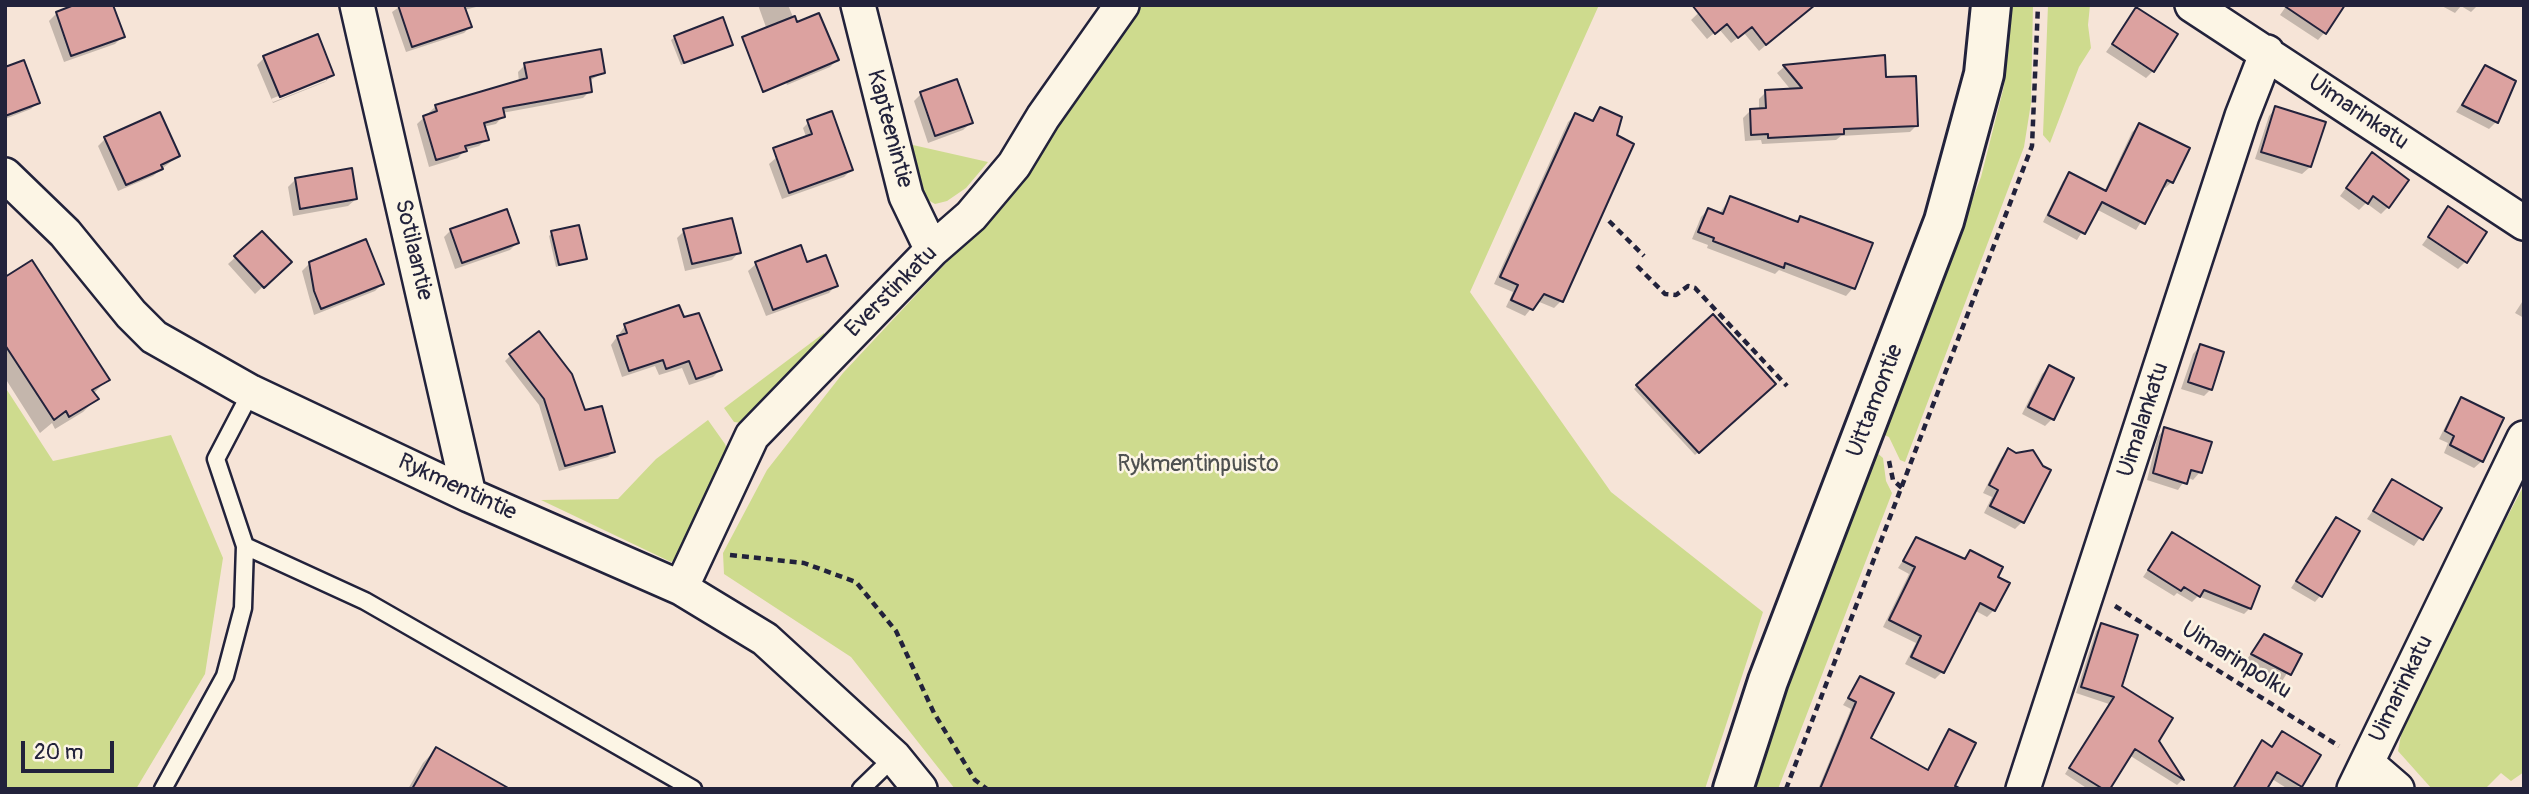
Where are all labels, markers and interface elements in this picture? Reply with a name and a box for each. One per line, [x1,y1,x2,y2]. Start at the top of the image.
street label: Kapteenintie [860,67,918,191]
street label: Uimarinkatu [2302,69,2414,157]
street label: Sotilaantie [388,197,438,303]
street label: Everstinkatu [840,240,944,344]
street label: Uittamontie [1842,341,1910,461]
street label: Uimalankatu [2113,359,2175,481]
street label: Rykmentintie [393,449,521,527]
park label: Rykmentinpuisto [1117,451,1279,479]
street label: Uimarinpolku [2176,616,2296,706]
street label: Uimarinkatu [2364,631,2440,747]
scale bar [24,728,117,772]
text: 20 m [34,739,83,766]

